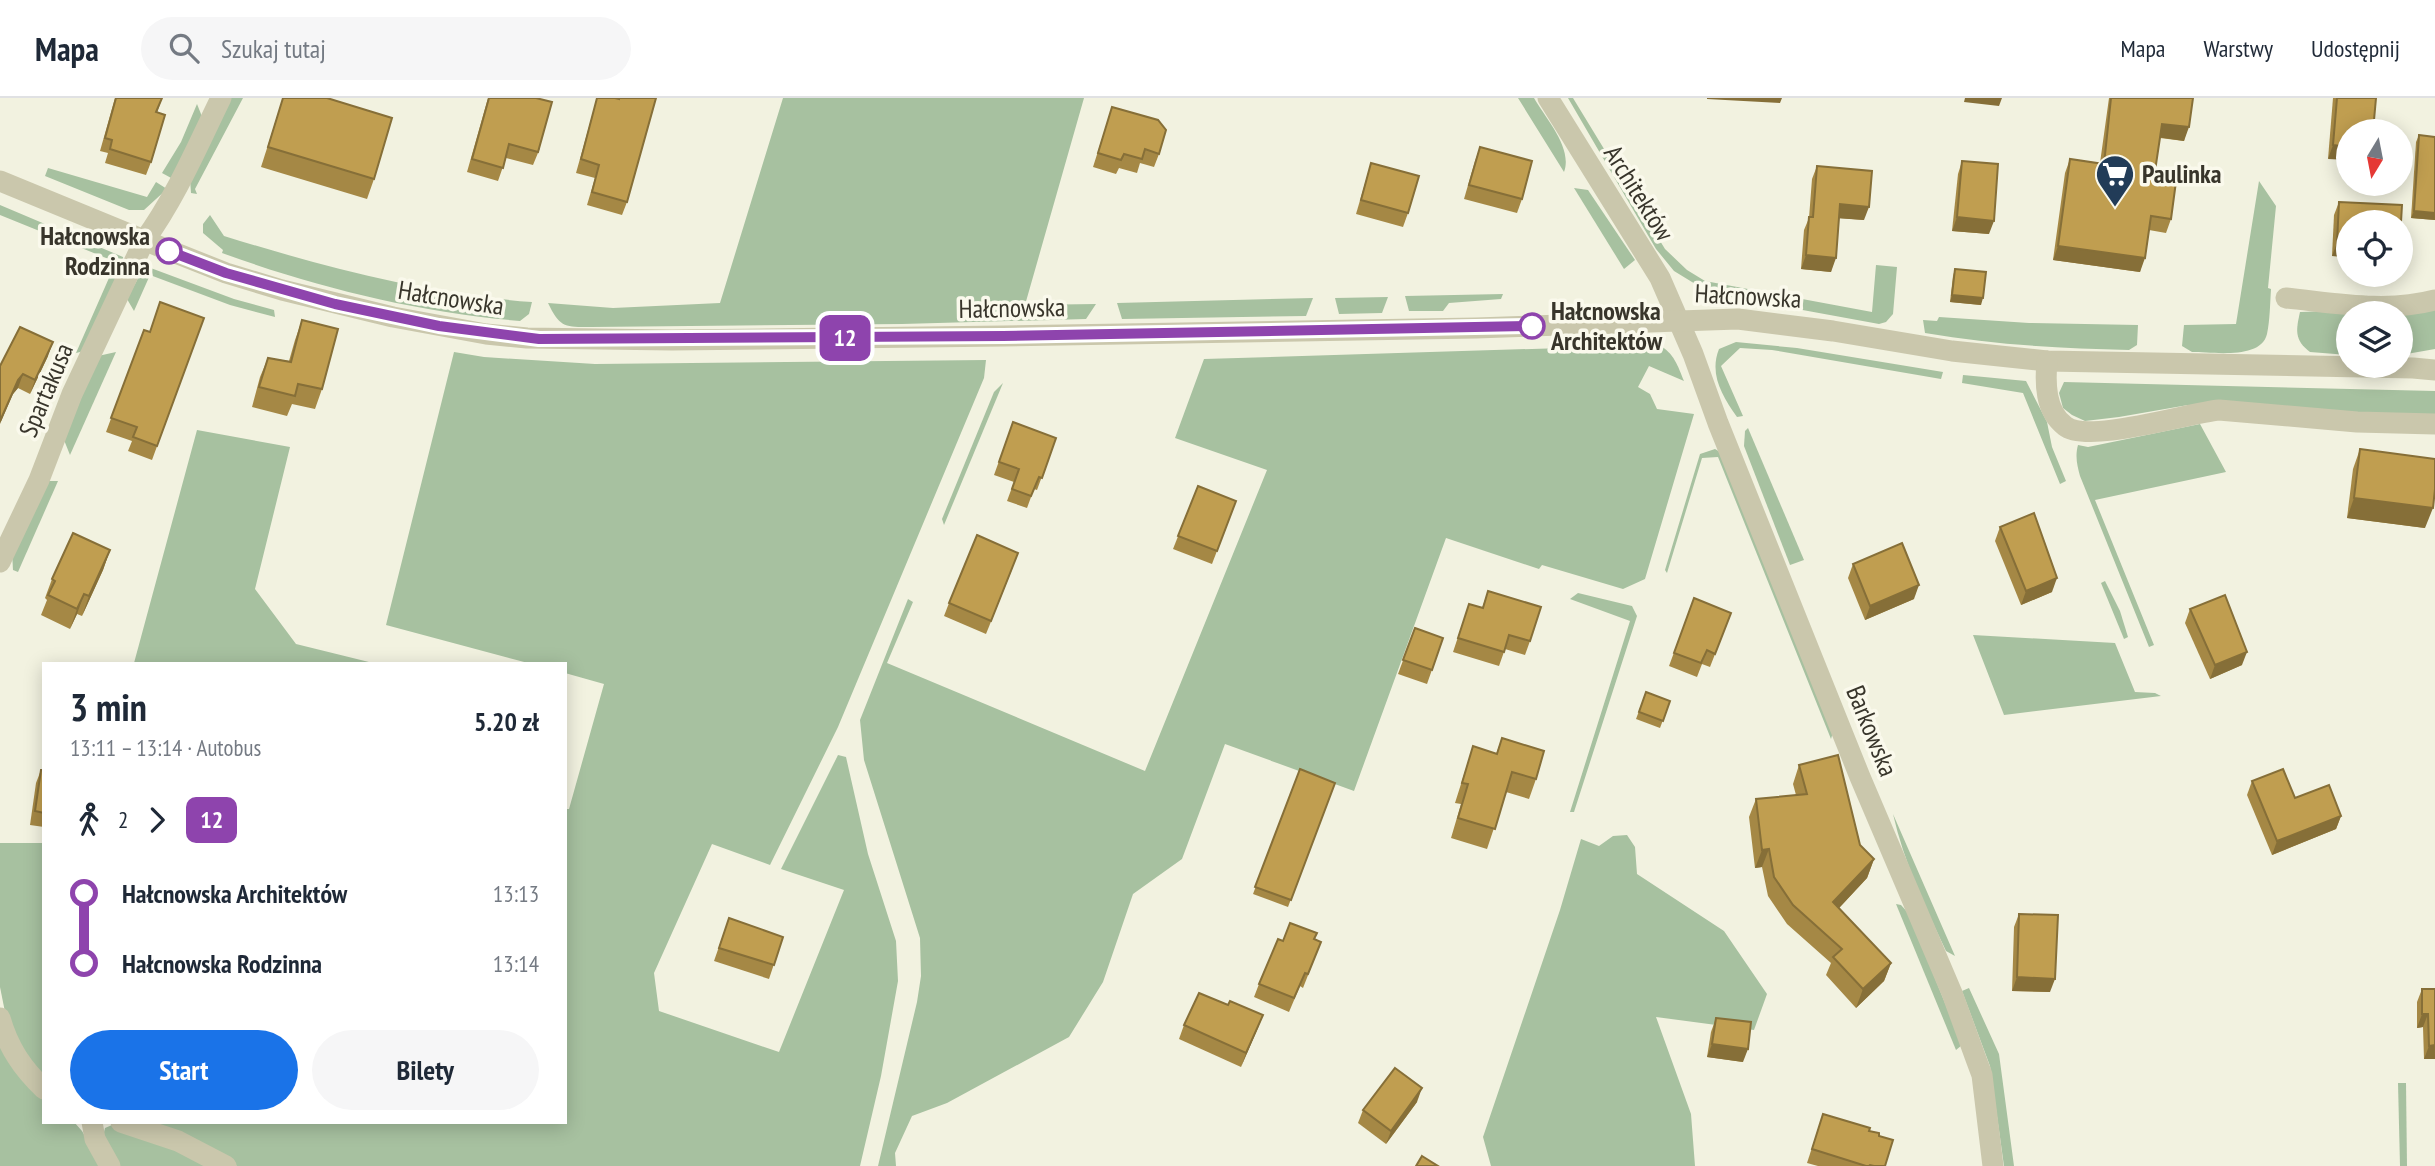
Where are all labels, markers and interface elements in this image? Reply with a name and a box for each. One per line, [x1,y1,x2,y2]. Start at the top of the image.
search box [141,17,631,80]
text: Mapa [35,27,99,70]
icon: search [165,29,203,67]
text: Szukaj tutaj [221,32,326,65]
text: Mapa [2121,33,2165,64]
text: Warstwy [2203,33,2273,64]
text: Udostępnij [2311,33,2400,64]
north arrow [2336,119,2413,196]
map controls [2336,119,2413,378]
street label: Architektów [1597,139,1682,247]
supermarket icon: Paulinka [2094,153,2136,208]
place label: Paulinka [2142,157,2221,190]
button: locate [2336,210,2413,287]
place label: Hałcnowska Rodzinna [40,219,150,282]
marker: Hałcnowska Rodzinna [156,238,182,264]
street label: Hałcnowska [396,273,506,322]
street label: Hałcnowska [1694,276,1802,315]
street label: Hałcnowska [958,290,1066,325]
place label: Hałcnowska Architektów [1550,294,1663,357]
button: layers [2336,301,2413,378]
marker: Hałcnowska Architektów [1519,313,1545,339]
line badge: 12 [814,315,876,361]
text: 12 [834,322,856,353]
street label: Spartakusa [11,338,80,442]
street label: Barkowska [1839,680,1906,781]
text: 3 min [70,682,147,731]
text: 5.20 zł [474,705,539,738]
text: 13:11 – 13:14 · Autobus [70,733,261,762]
icon: walk [70,801,108,839]
icon: forward [138,801,176,839]
text: 12 [200,804,223,835]
text: 2 [118,805,128,834]
text: Hałcnowska Architektów [122,877,347,910]
text: 13:13 [493,879,539,908]
text: Hałcnowska Rodzinna [122,947,322,980]
text: 13:14 [493,949,539,978]
button: Start [70,1030,298,1110]
button: Bilety [312,1030,539,1110]

